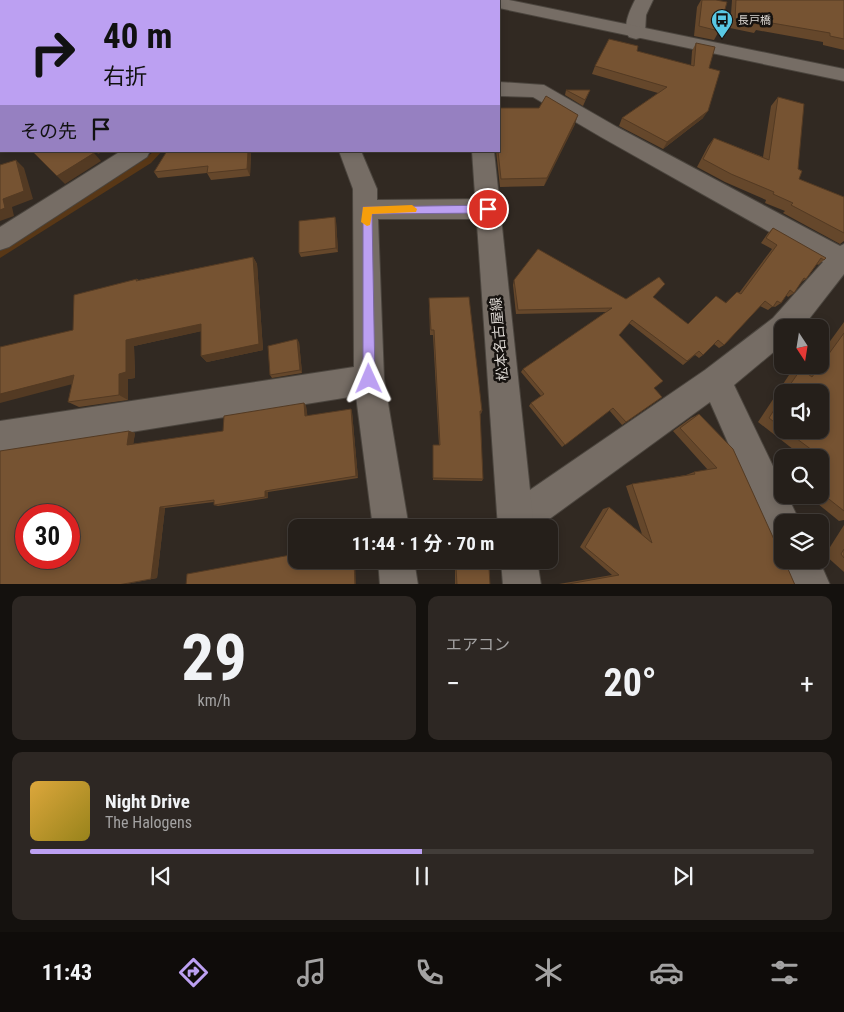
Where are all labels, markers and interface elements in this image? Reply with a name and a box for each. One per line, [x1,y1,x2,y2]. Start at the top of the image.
bus stop icon: 長戸橋 [710,8,734,39]
place label: 長戸橋 [738,14,771,27]
text: 40 m [103,16,172,57]
icon: right [20,20,85,85]
text: 右折 [103,64,147,89]
icon: arrive [87,115,115,143]
text: その先 [20,120,77,143]
pin [467,188,509,230]
icon: arrive [474,195,502,223]
street label: 松本名古屋線 [487,296,511,382]
north arrow [774,319,829,374]
map controls [774,319,829,569]
position arrow [342,352,394,404]
button: sound [774,384,829,439]
button: search [774,449,829,504]
speed limit sign: 30 [15,504,80,569]
button: layers [774,514,829,569]
text: 11:44 · 1 分 · 70 m [352,532,494,555]
text: 29 [181,620,247,696]
text: エアコン [446,635,510,654]
text: 20° [603,661,657,705]
text: − [446,667,460,700]
text: + [800,667,814,700]
text: km/h [198,691,230,710]
text: Night Drive [105,790,190,813]
text: The Halogens [105,813,192,832]
icon: previous [147,862,175,890]
icon: pause [408,862,436,890]
icon: next [669,862,697,890]
icon: directions [176,955,211,990]
icon: music [294,955,329,990]
icon: phone [412,955,447,990]
icon: climate [531,955,566,990]
icon: car [649,955,684,990]
icon: filters [767,955,802,990]
text: 11:43 [42,960,92,985]

